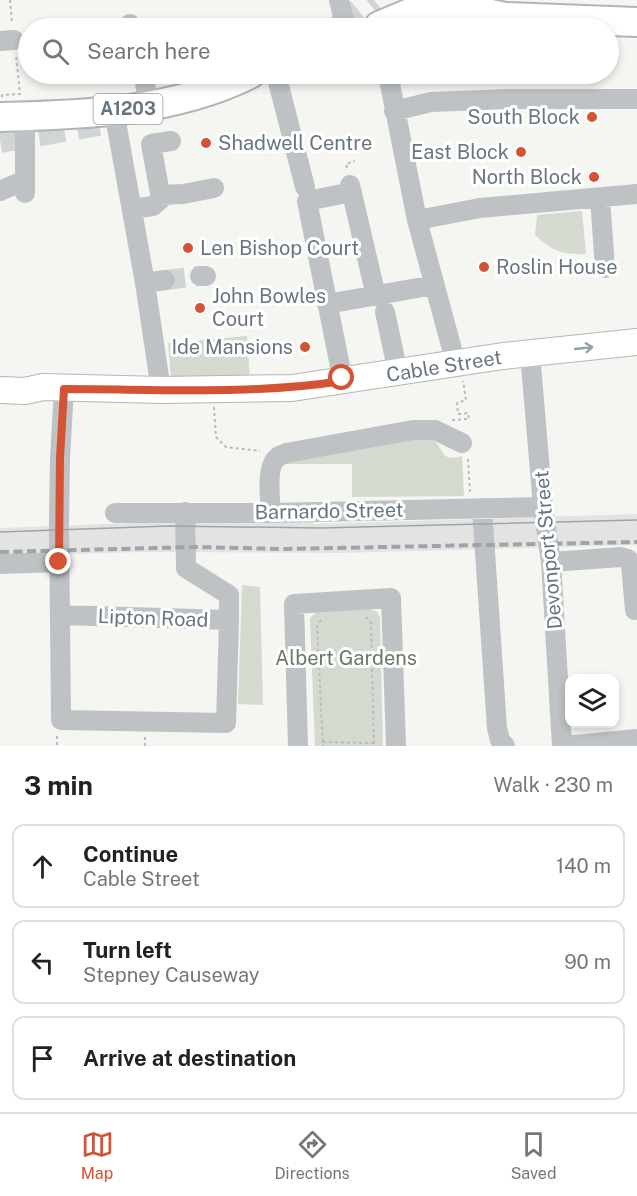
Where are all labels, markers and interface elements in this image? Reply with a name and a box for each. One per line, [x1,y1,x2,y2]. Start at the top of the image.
search box [18,18,619,84]
icon: search [39,35,72,68]
text: Search here [87,38,211,64]
road number: A1203 [94,94,162,124]
place label: South Block [467,105,580,129]
marker: South Block [585,110,599,124]
place label: Shadwell Centre [218,131,372,155]
marker: Shadwell Centre [199,136,213,150]
place label: East Block [411,140,509,164]
marker: East Block [514,145,528,159]
place label: North Block [472,165,582,189]
marker: North Block [587,170,601,184]
place label: Len Bishop Court [200,236,359,260]
marker: Len Bishop Court [181,241,195,255]
place label: Roslin House [496,255,618,279]
marker: Roslin House [477,260,491,274]
place label: John Bowles Court [212,284,326,331]
marker: John Bowles Court [193,301,207,315]
place label: Ide Mansions [171,335,293,359]
marker: Ide Mansions [298,340,312,354]
one-way arrow [573,342,593,353]
street label: Cable Street [385,345,503,387]
route start [328,364,354,390]
street label: Devonport Street [529,469,567,631]
street label: Barnardo Street [254,498,404,524]
route end [45,548,71,574]
street label: Lipton Road [97,604,209,632]
park label: Albert Gardens [275,646,417,670]
map controls [565,674,619,728]
button: layers [565,674,619,728]
text: 3 min [24,770,93,801]
text: Walk · 230 m [494,773,613,797]
text: Continue [83,841,178,867]
icon: ahead [26,850,59,883]
text: 140 m [556,854,611,878]
text: Cable Street [83,867,200,891]
text: Turn left [83,937,172,963]
icon: left [26,946,59,979]
text: 90 m [564,950,611,974]
text: Stepney Causeway [83,963,259,987]
icon: arrive [26,1042,59,1075]
text: Arrive at destination [83,1045,296,1071]
tab: Map [81,1128,114,1183]
tab: Directions [275,1128,350,1183]
tab: Saved [511,1128,556,1183]

